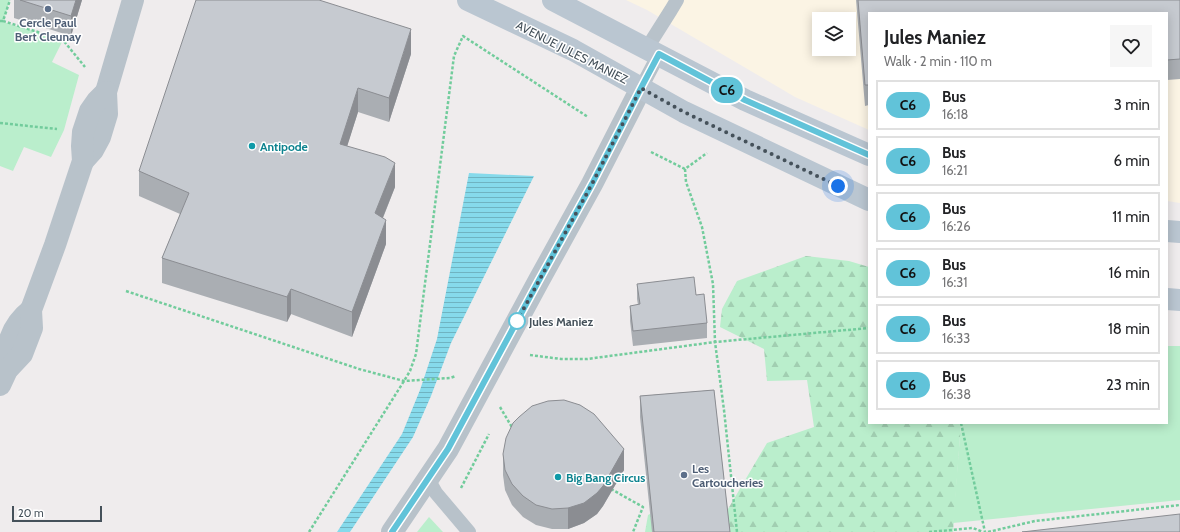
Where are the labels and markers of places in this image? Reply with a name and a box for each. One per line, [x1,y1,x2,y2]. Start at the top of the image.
marker: Cercle Paul Bert Cleunay [43,4,53,14]
place label: Cercle Paul Bert Cleunay [15,15,82,44]
place label: Antipode [260,139,308,154]
marker: Antipode [247,141,257,151]
marker: Jules Maniez [508,312,526,330]
place label: Jules Maniez [528,314,594,329]
place label: Les Cartoucheries [692,461,763,490]
place label: Big Bang Circus [566,470,645,485]
marker: Les Cartoucheries [679,470,689,480]
marker: Big Bang Circus [553,472,563,482]

